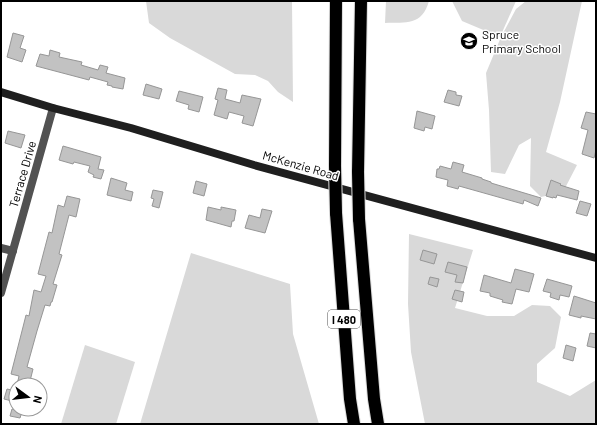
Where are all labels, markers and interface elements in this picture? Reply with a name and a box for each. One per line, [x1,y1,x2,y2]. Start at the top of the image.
place label: Spruce Primary School [482,27,561,55]
school or university icon: Spruce Primary School [459,31,479,51]
street label: Terrace Drive [6,139,38,209]
street label: McKenzie Road [261,147,341,183]
road number: I 480 [328,310,360,328]
north arrow [8,377,48,417]
text: N [31,394,45,405]

